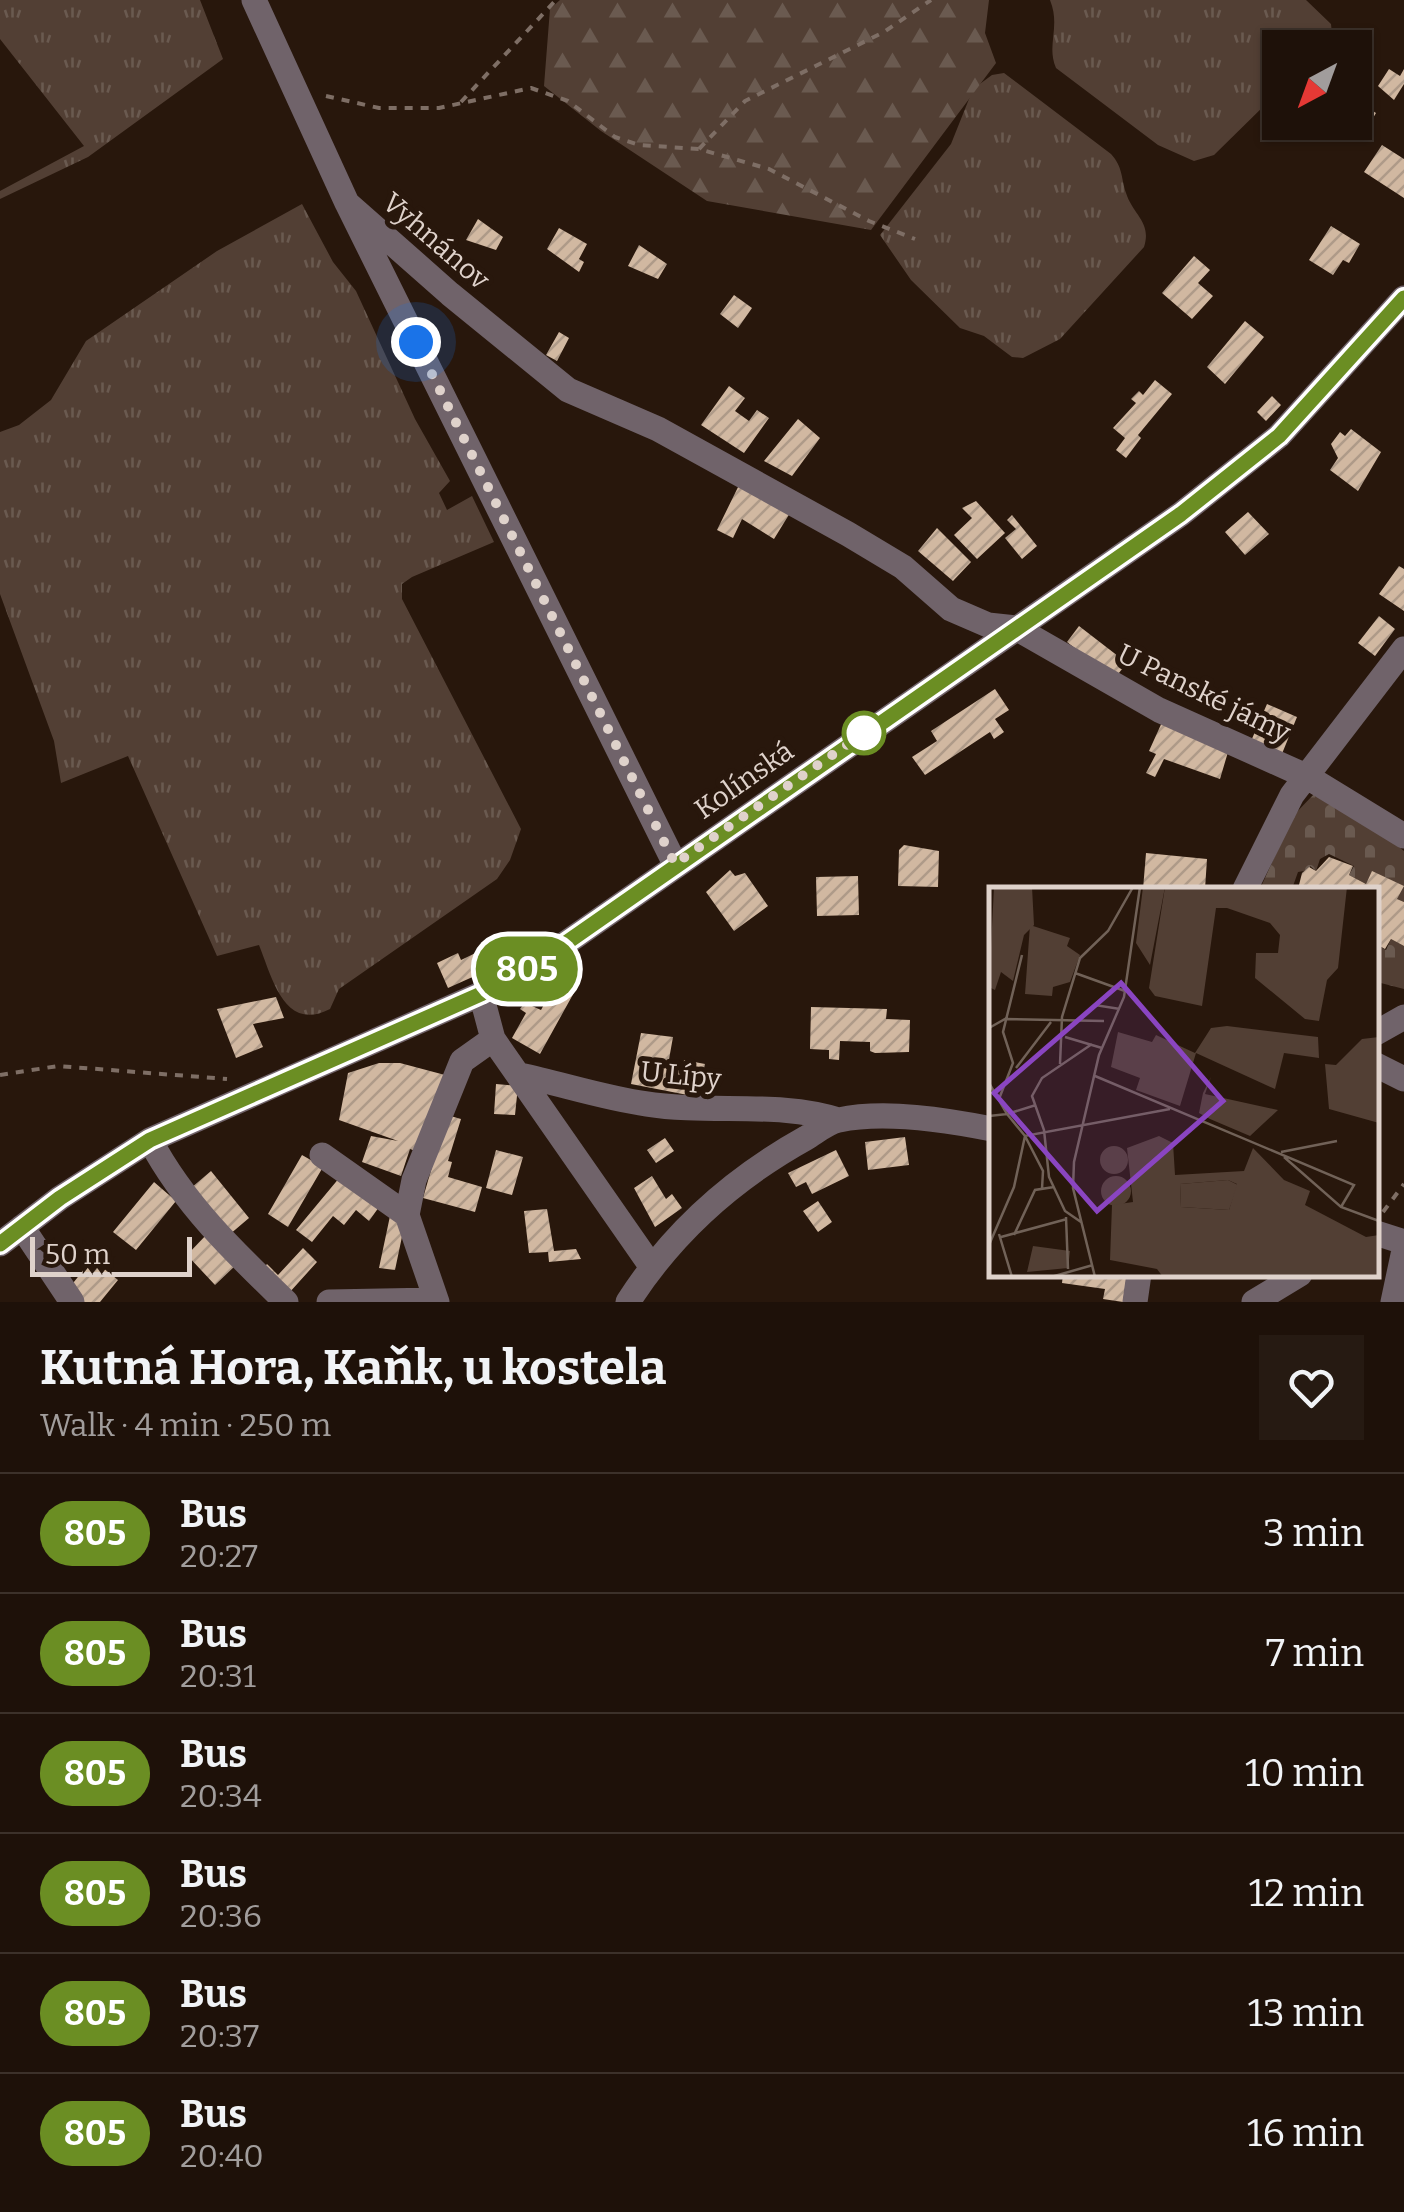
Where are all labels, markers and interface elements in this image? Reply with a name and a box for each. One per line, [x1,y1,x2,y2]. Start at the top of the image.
north arrow [1262,30,1372,140]
map controls [1262,30,1372,140]
street label: Vyhnánov [376,186,496,296]
your location [391,317,441,367]
street label: U Panské jámy [1112,637,1296,749]
unlabelled marker [843,712,885,754]
street label: Kolínská [688,734,800,826]
inset map [989,887,1379,1277]
line badge: 805 [470,936,584,1002]
text: 805 [496,948,558,990]
street label: U Lípy [639,1054,723,1096]
scale bar [30,1232,192,1276]
text: 50 m [45,1238,110,1271]
button: heart [1259,1335,1364,1440]
text: Kutná Hora, Kaňk, u kostela [40,1339,666,1397]
text: Walk · 4 min · 250 m [40,1406,331,1444]
text: Bus [180,1491,247,1537]
text: 3 min [1263,1510,1364,1556]
text: 805 [64,1512,126,1554]
text: 20:27 [180,1537,258,1575]
text: Bus [180,1611,247,1657]
text: 7 min [1266,1630,1364,1676]
text: 805 [64,1632,126,1674]
text: 20:31 [180,1657,256,1695]
text: Bus [180,1731,247,1777]
text: 10 min [1245,1750,1364,1796]
text: 805 [64,1752,126,1794]
text: 20:34 [180,1777,262,1815]
text: Bus [180,1851,247,1897]
text: 12 min [1249,1870,1364,1916]
text: 805 [64,1872,126,1914]
text: 20:36 [180,1897,262,1935]
text: Bus [180,1971,247,2017]
text: 13 min [1248,1990,1364,2036]
text: 805 [64,1992,126,2034]
text: 20:37 [180,2017,259,2055]
text: Bus [180,2091,247,2137]
text: 16 min [1247,2110,1364,2156]
text: 805 [64,2112,126,2154]
text: 20:40 [180,2137,264,2175]

